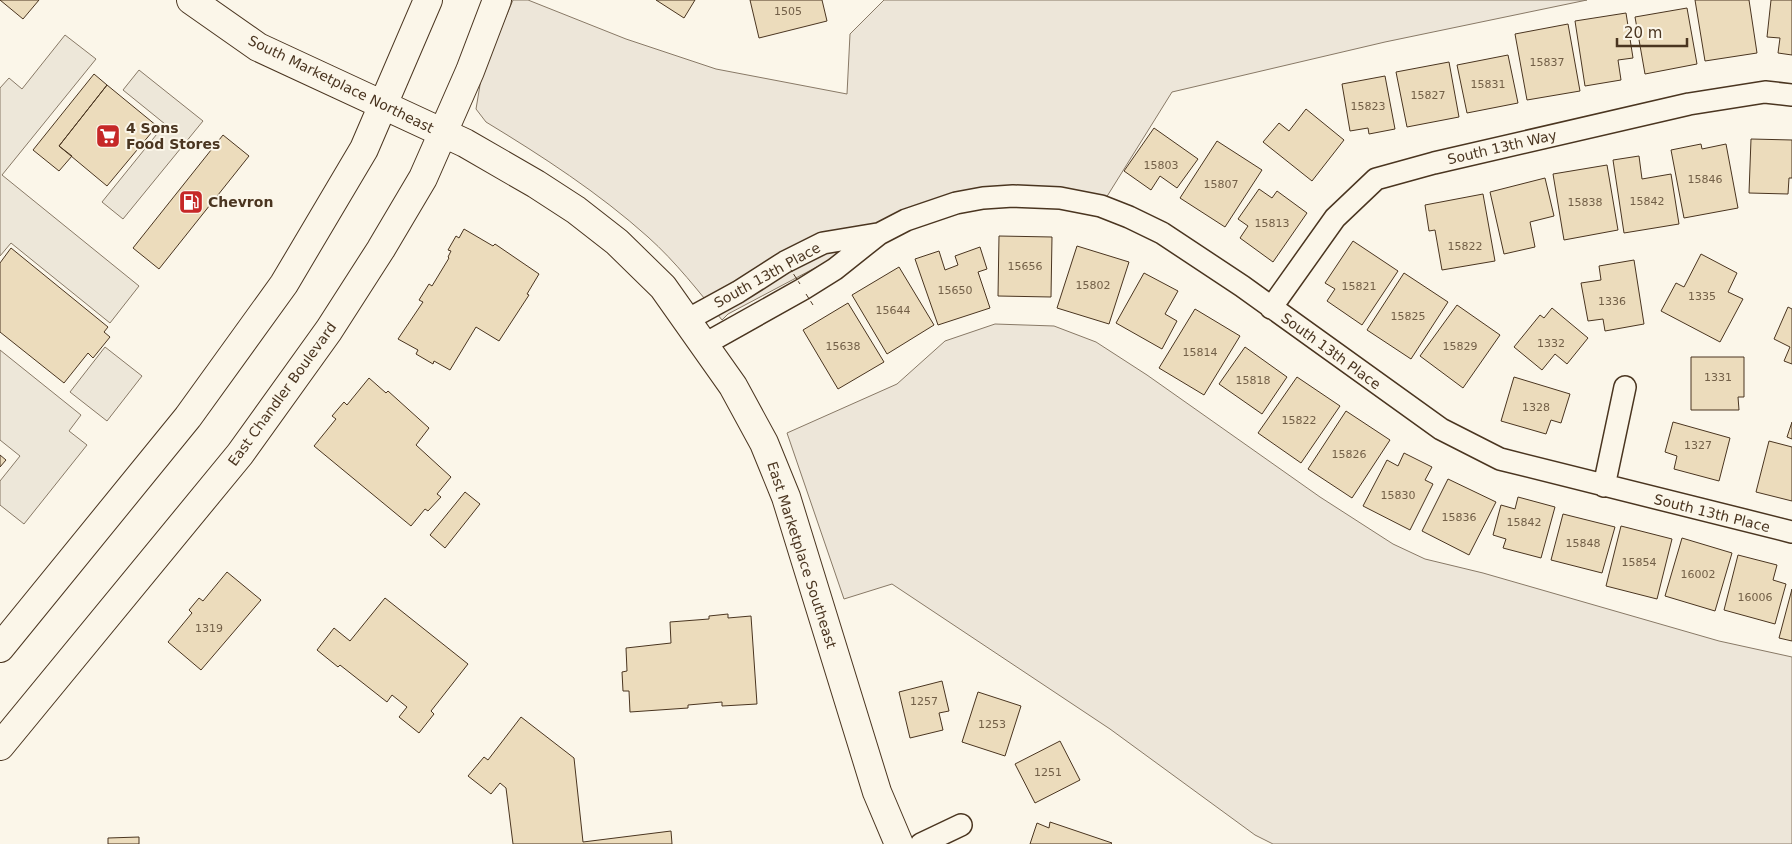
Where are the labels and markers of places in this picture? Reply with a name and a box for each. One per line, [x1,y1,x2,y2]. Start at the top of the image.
place label: 4 Sons Food Stores [126,120,220,152]
supermarket icon: 4 Sons Food Stores [95,123,121,149]
fuel station icon: Chevron [178,189,204,215]
place label: Chevron [208,194,273,210]

